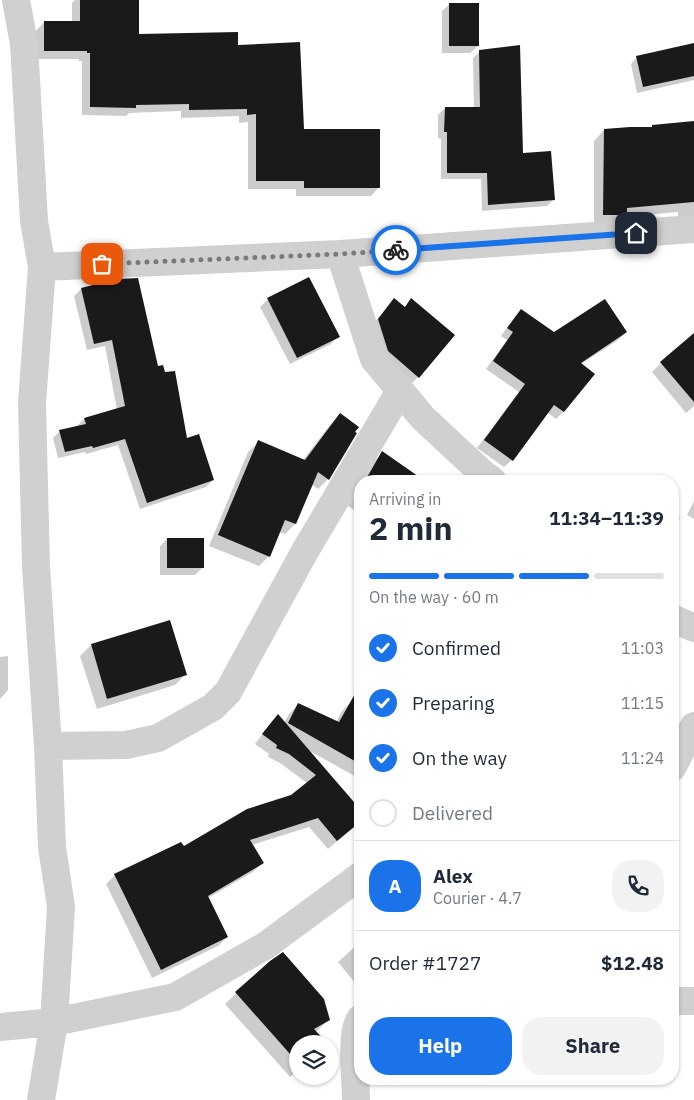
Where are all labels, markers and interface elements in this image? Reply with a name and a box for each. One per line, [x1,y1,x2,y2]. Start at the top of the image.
pin [615,212,657,254]
icon: home [622,219,650,247]
courier [371,225,421,275]
icon: bike [382,236,410,264]
pin [81,243,123,285]
icon: bag [88,250,116,278]
text: Arriving in [369,489,441,509]
text: 11:34–11:39 [549,506,664,530]
text: 2 min [369,507,453,549]
text: On the way · 60 m [369,587,499,607]
icon: check [369,634,397,662]
text: Confirmed [412,636,501,660]
text: 11:03 [621,638,664,658]
icon: check [369,689,397,717]
text: Preparing [412,691,494,715]
text: 11:15 [621,693,664,713]
icon: check [369,744,397,772]
text: On the way [412,746,507,770]
text: 11:24 [621,748,664,768]
text: Delivered [412,801,493,825]
button: phone [612,860,664,912]
text: Alex [433,864,473,888]
text: A [388,874,402,898]
text: Courier · 4.7 [433,888,522,908]
text: Order #1727 [369,951,481,975]
text: $12.48 [601,951,664,975]
button: Help [369,1017,512,1075]
button: Share [522,1017,664,1075]
map controls [289,1035,339,1085]
button: layers [289,1035,339,1085]

